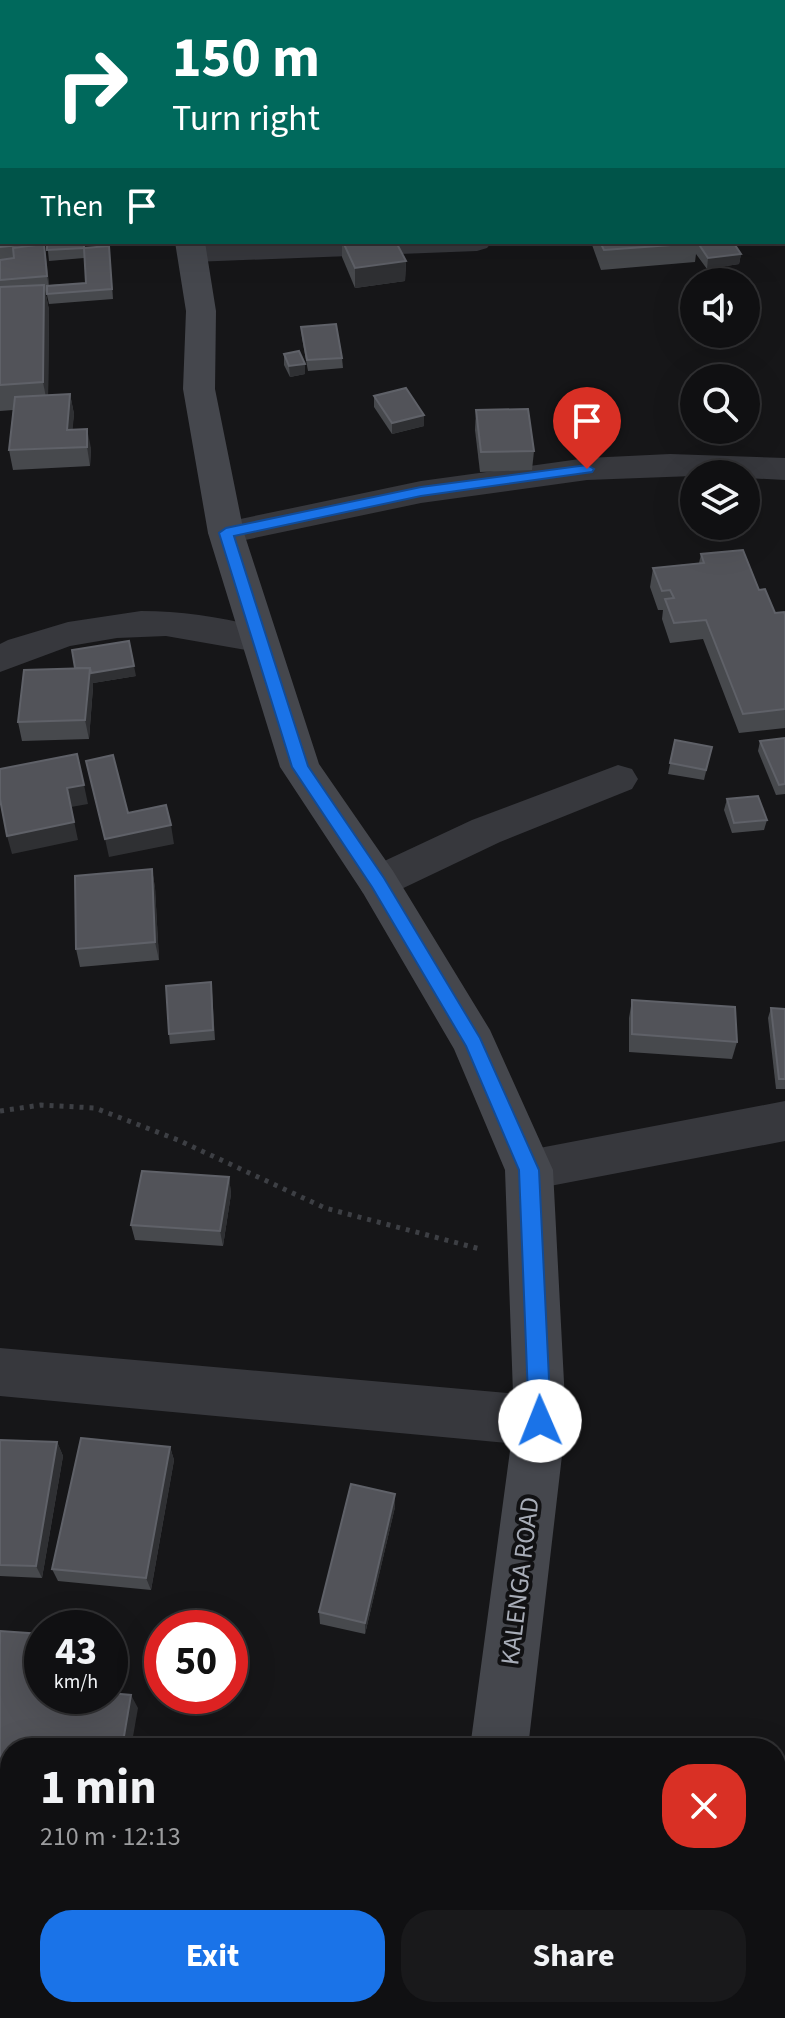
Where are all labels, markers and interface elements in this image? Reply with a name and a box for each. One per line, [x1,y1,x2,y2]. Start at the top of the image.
text: 150 m [172,19,320,98]
icon: right [40,32,144,136]
text: Turn right [172,93,320,144]
icon: arrive [120,184,164,228]
text: Then [40,185,104,228]
map controls [680,268,760,540]
button: sound [680,268,760,348]
button: search [680,364,760,444]
pin [553,387,621,469]
icon: arrive [565,399,609,443]
button: layers [680,460,760,540]
position arrow [498,1379,582,1463]
street label: KALENGA ROAD [491,1495,549,1667]
speed limit sign: 50 [144,1610,248,1714]
text: 43 [55,1623,97,1680]
text: km/h [54,1668,98,1696]
text: 1 min [40,1754,157,1822]
button: close [662,1764,746,1848]
text: 210 m · 12:13 [40,1818,181,1855]
button: Exit [40,1910,385,2002]
button: Share [401,1910,746,2002]

